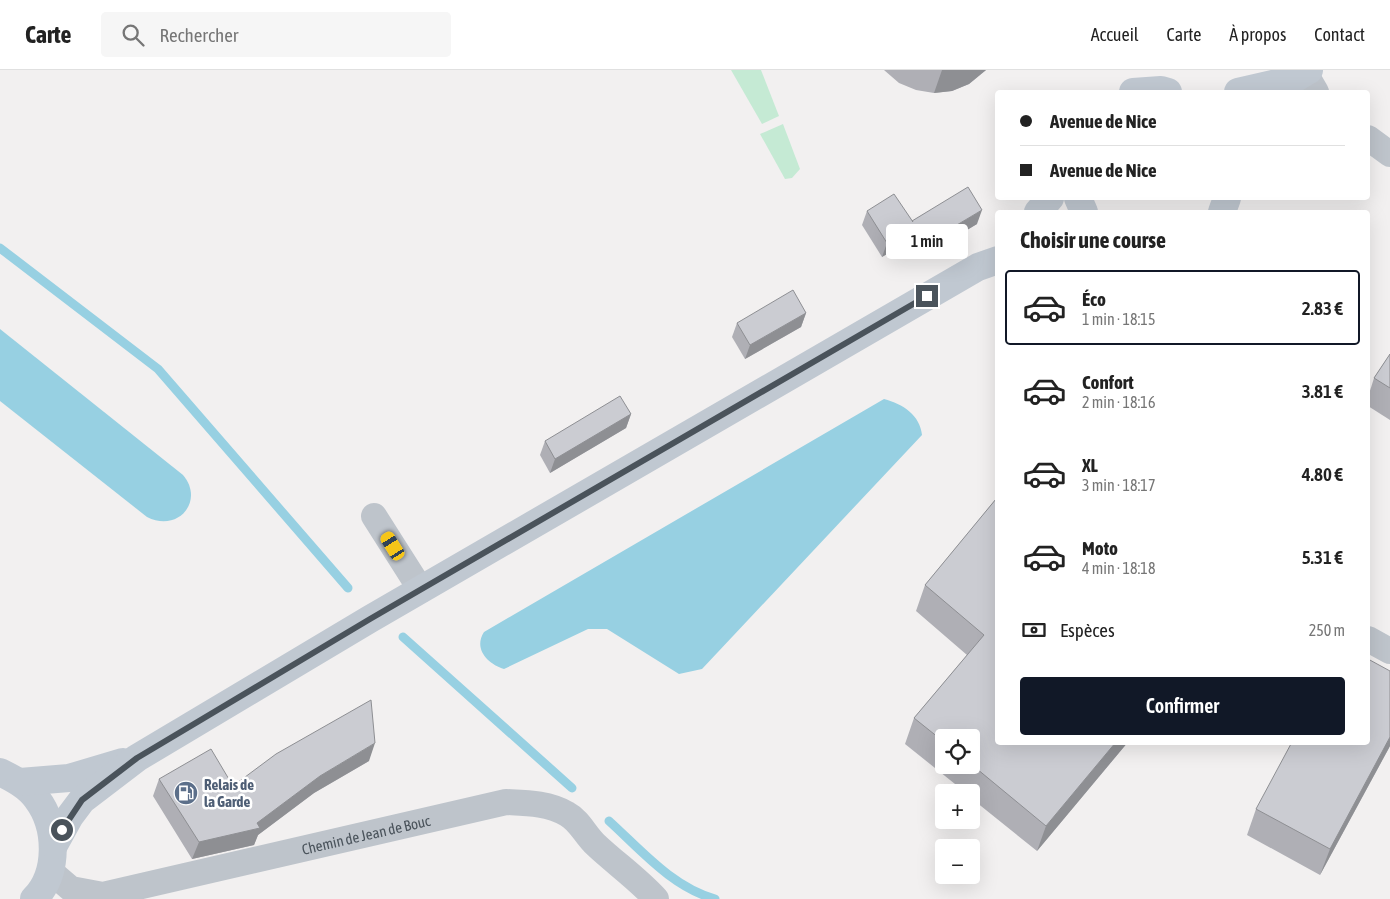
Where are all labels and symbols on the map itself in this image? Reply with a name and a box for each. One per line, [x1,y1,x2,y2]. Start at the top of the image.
callout: 1 min [886,224,968,258]
route end [916,285,938,307]
car [378,529,407,563]
place label: Relais de la Garde [204,776,254,810]
fuel station icon: Relais de la Garde [173,780,199,806]
street label: Chemin de Jean de Bouc [300,811,432,857]
route start [51,819,73,841]

